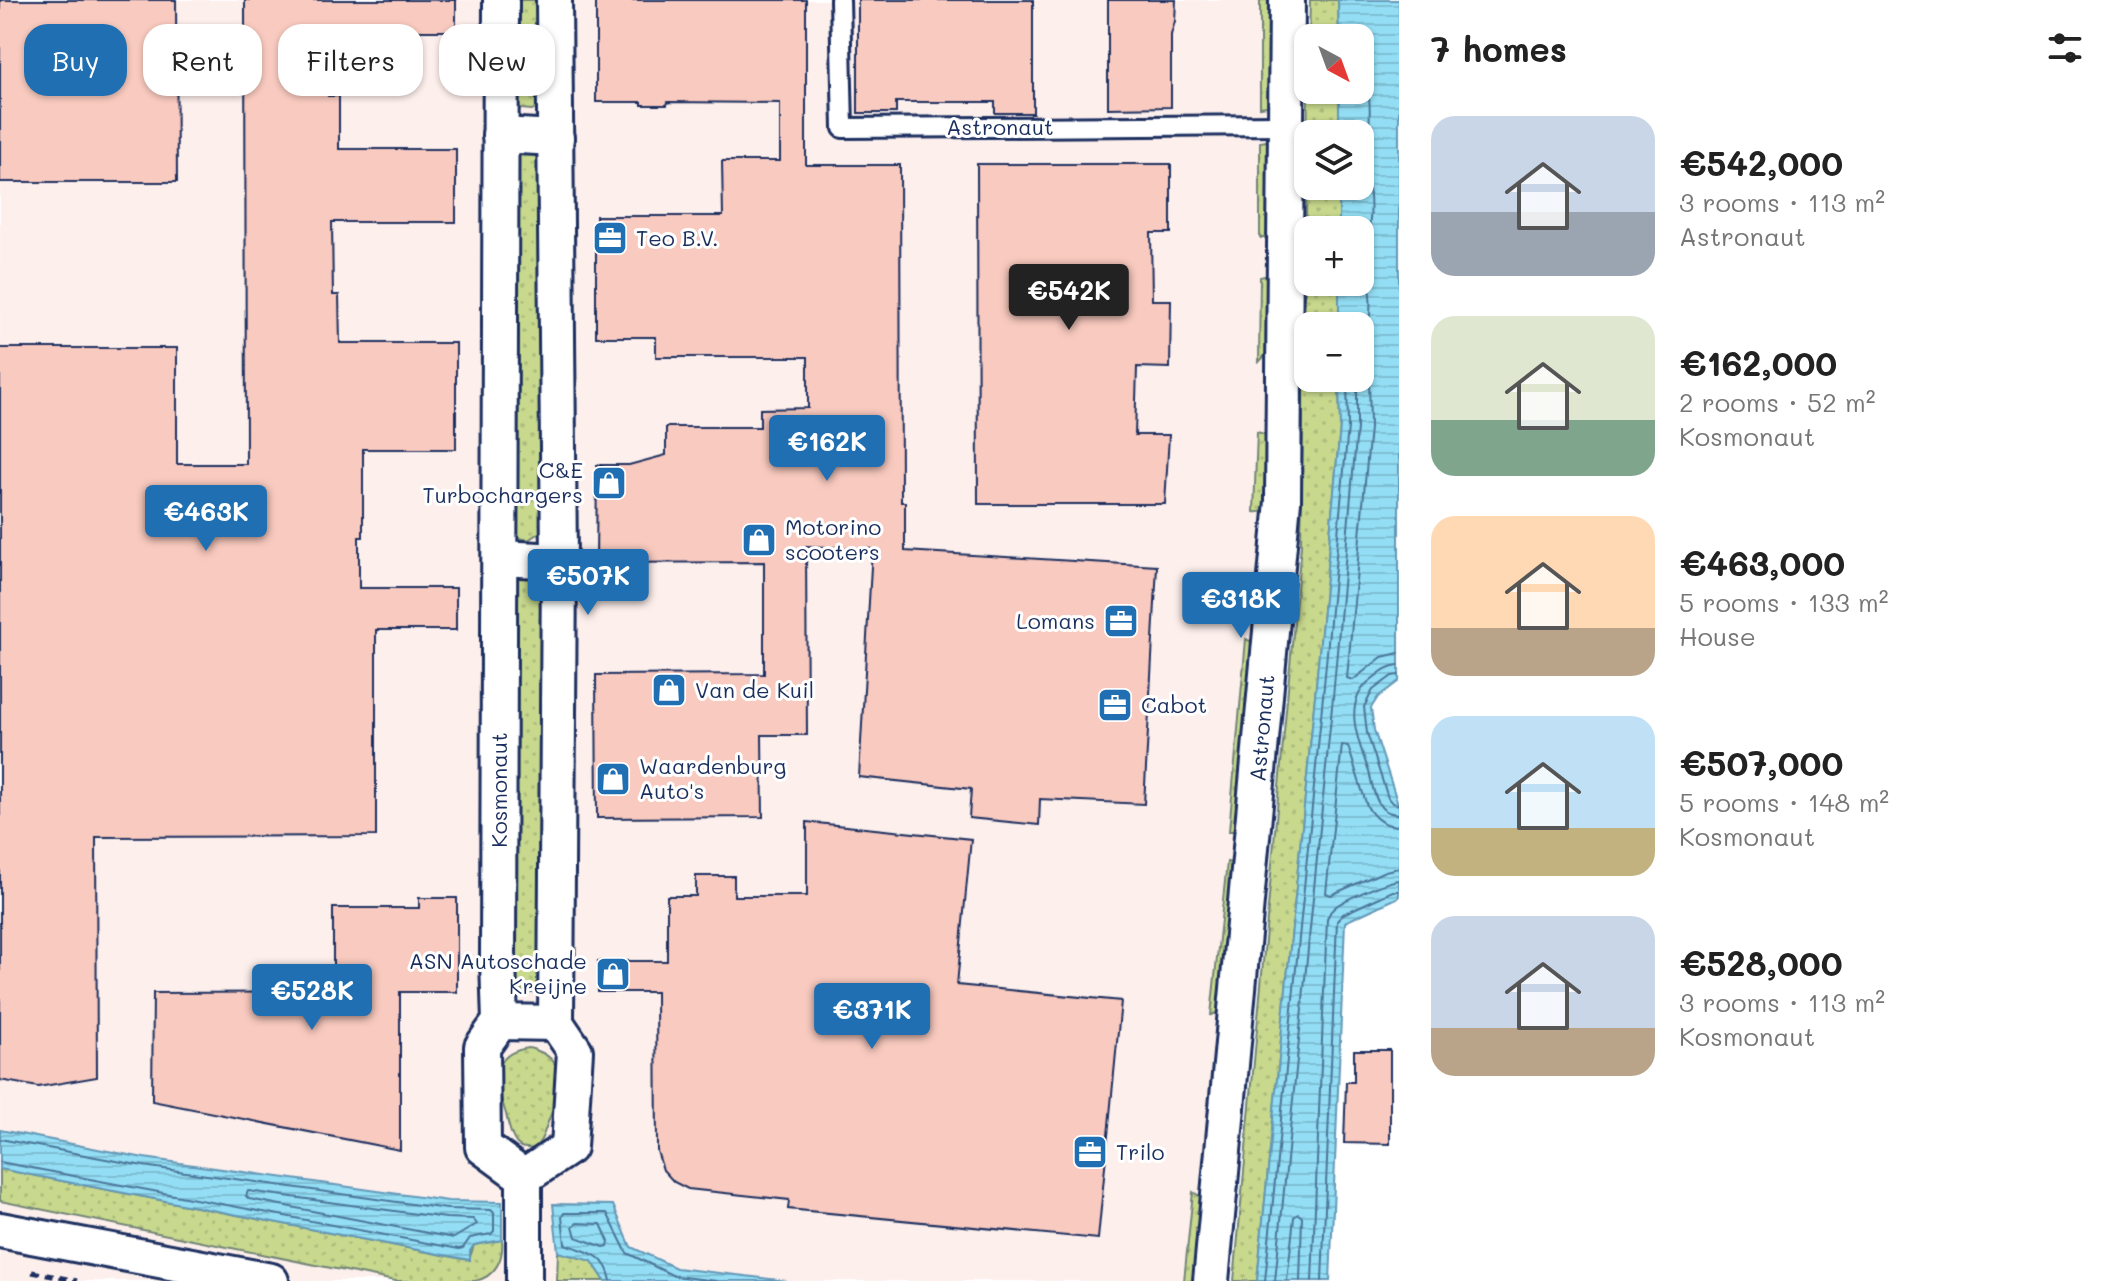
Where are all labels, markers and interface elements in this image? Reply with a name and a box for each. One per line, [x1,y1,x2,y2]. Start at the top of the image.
chip: Buy [24,24,127,96]
chip: Rent [143,24,262,96]
chip: Filters [278,24,423,96]
chip: New [439,24,555,96]
north arrow [1294,24,1374,104]
map controls [1294,24,1374,392]
text: 7 homes [1431,26,1567,71]
icon: filters [2043,26,2087,70]
street label: Astronaut [946,112,1054,141]
button: layers [1294,120,1374,200]
text: €542,000 [1679,140,1843,185]
icon: home [1495,148,1591,244]
text: 3 rooms · 113 m² [1679,185,1885,219]
button: + [1294,216,1374,296]
office icon: Teo B.V. [591,219,629,257]
text: Astronaut [1679,219,1806,253]
place label: Teo B.V. [636,223,718,252]
pin: €542K [1013,264,1125,332]
text: €542K [1027,273,1111,307]
button: − [1294,312,1374,392]
text: €162,000 [1679,340,1837,385]
icon: home [1495,348,1591,444]
text: 2 rooms · 52 m² [1679,385,1876,419]
pin: €162K [771,415,883,483]
text: Kosmonaut [1679,419,1815,453]
text: €162K [787,424,867,458]
place label: C&E Turbochargers [422,455,583,509]
shop icon: C&E Turbochargers [590,464,628,502]
pin: €463K [150,485,262,553]
text: €463K [163,494,249,528]
place label: Motorino scooters [785,512,881,566]
shop icon: Motorino scooters [740,521,778,559]
text: €463,000 [1679,540,1845,585]
icon: home [1495,548,1591,644]
pin: €507K [532,549,644,617]
text: €507K [546,558,630,592]
pin: €318K [1185,572,1297,640]
text: €318K [1200,581,1282,615]
text: 5 rooms · 133 m² [1679,585,1889,619]
office icon: Lomans [1102,602,1140,640]
place label: Lomans [1016,606,1095,635]
text: House [1679,619,1756,653]
shop icon: Van de Kuil [650,671,688,709]
street label: Astronaut [1242,673,1281,783]
place label: Van de Kuil [695,675,814,704]
office icon: Cabot [1096,686,1134,724]
place label: Cabot [1141,690,1207,719]
street label: Kosmonaut [484,732,513,848]
text: €507,000 [1679,740,1843,785]
icon: home [1495,748,1591,844]
place label: Waardenburg Auto's [639,751,786,805]
shop icon: Waardenburg Auto's [594,760,632,798]
text: 5 rooms · 148 m² [1679,785,1889,819]
text: Kosmonaut [1679,819,1815,853]
text: €528,000 [1679,940,1843,985]
place label: ASN Autoschade Kreijne [409,946,587,1000]
icon: home [1495,948,1591,1044]
shop icon: ASN Autoschade Kreijne [594,955,632,993]
pin: €528K [256,964,368,1032]
text: €528K [270,973,354,1007]
pin: €371K [816,983,928,1051]
text: 3 rooms · 113 m² [1679,985,1885,1019]
text: €371K [832,992,912,1026]
text: Kosmonaut [1679,1019,1815,1053]
office icon: Trilo [1071,1133,1109,1171]
place label: Trilo [1116,1137,1165,1166]

